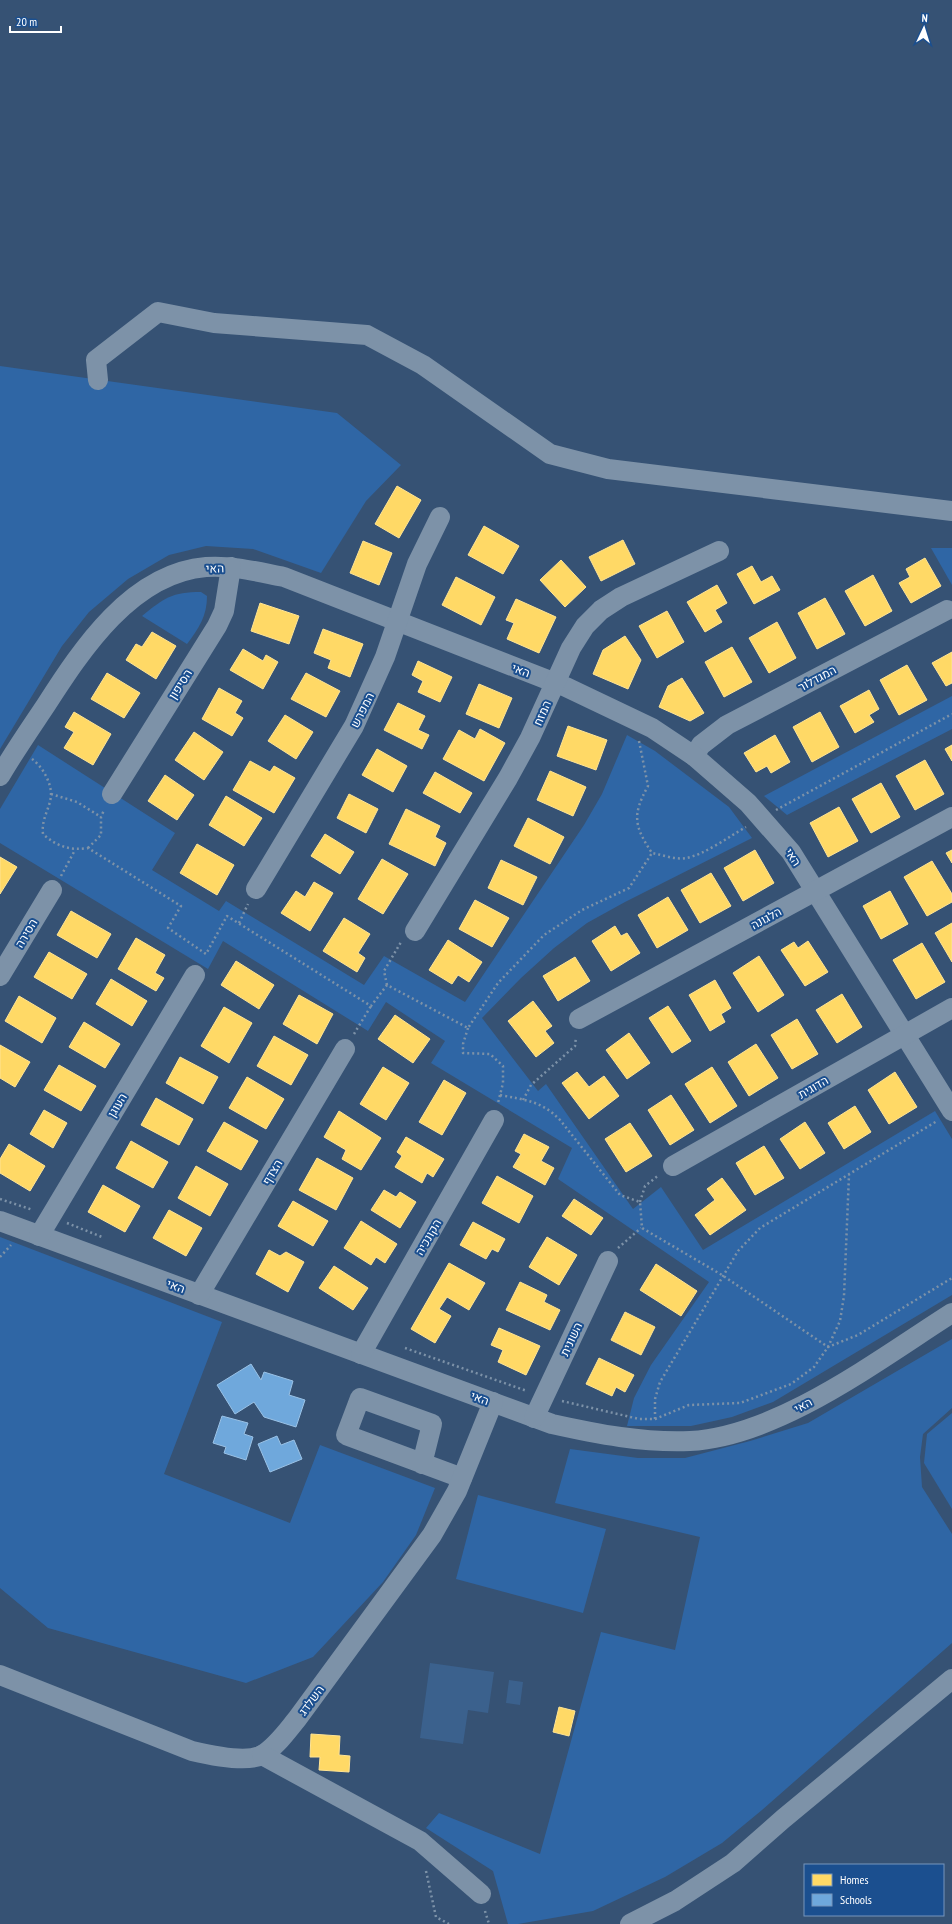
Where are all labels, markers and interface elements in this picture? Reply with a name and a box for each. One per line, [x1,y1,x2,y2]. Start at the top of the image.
scale bar [10,8,61,34]
north arrow [904,8,944,48]
text: N [921,11,928,25]
text: 20 m [16,14,37,29]
street label: האי [206,560,224,576]
street label: האי [510,660,532,680]
street label: המגדלור [795,662,839,694]
street label: הסיפון [165,666,195,702]
street label: המפרש [347,690,377,730]
street label: המזח [530,698,554,728]
street label: האי [782,845,804,869]
street label: הלגונה [748,904,784,932]
street label: הסירה [12,916,40,950]
street label: הדוגית [795,1072,831,1102]
street label: העוגן [104,1090,130,1120]
street label: הצדף [259,1157,285,1187]
street label: הקונכיה [412,1216,444,1258]
street label: האי [165,1276,187,1296]
street label: השונית [557,1320,585,1358]
street label: האי [469,1388,491,1408]
street label: האי [791,1394,815,1416]
street label: השלדג [295,1682,327,1718]
legend [804,1864,944,1916]
text: Homes [840,1872,868,1887]
text: Schools [840,1892,872,1907]

